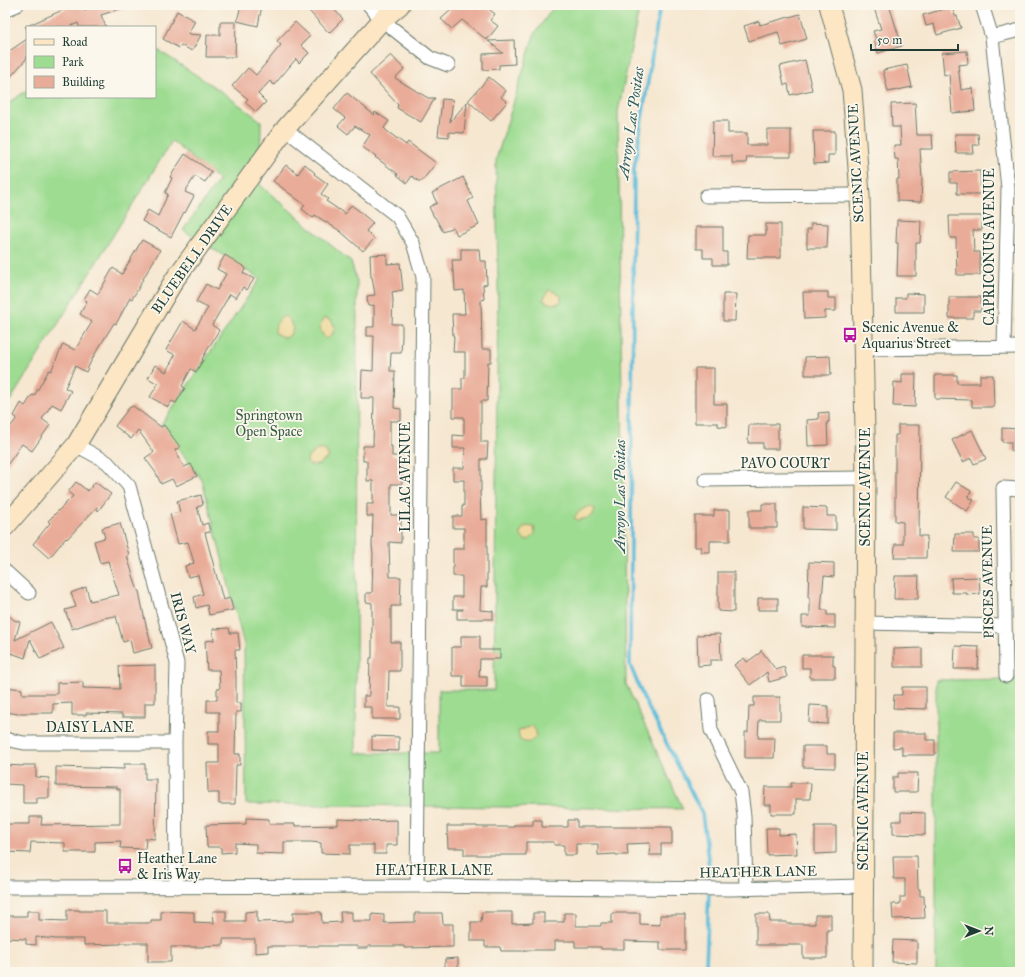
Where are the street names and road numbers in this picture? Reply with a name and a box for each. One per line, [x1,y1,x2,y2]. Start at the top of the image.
street label: SCENIC AVENUE [844,103,868,223]
street label: CAPRICONUS AVENUE [981,168,998,326]
street label: BLUEBELL DRIVE [148,201,236,317]
street label: LILAC AVENUE [397,422,414,532]
street label: SCENIC AVENUE [857,428,874,546]
street label: PAVO COURT [740,455,830,472]
street label: PISCES AVENUE [979,525,997,639]
street label: IRIS WAY [167,590,200,657]
street label: DAISY LANE [46,719,134,736]
street label: SCENIC AVENUE [855,752,872,870]
street label: HEATHER LANE [375,862,493,879]
street label: HEATHER LANE [699,862,817,882]

